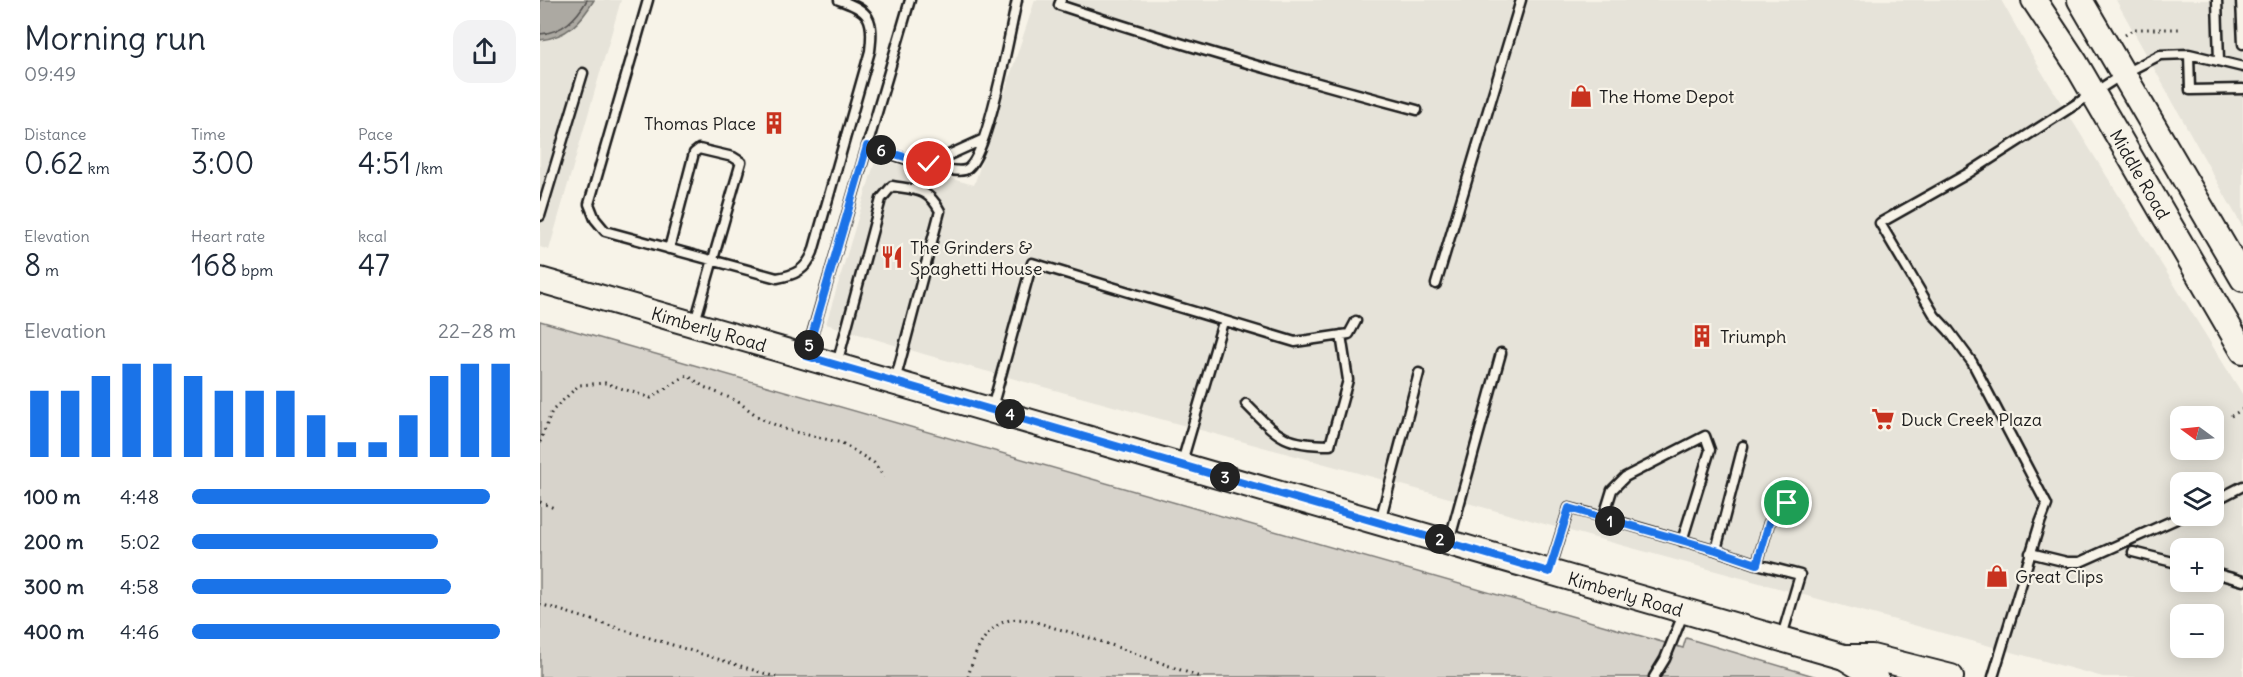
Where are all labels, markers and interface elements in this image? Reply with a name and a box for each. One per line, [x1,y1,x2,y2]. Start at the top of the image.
text: Morning run [24,17,206,59]
button: share [453,20,516,83]
text: 09:49 [24,61,76,86]
shop icon: The Home Depot [1568,83,1594,109]
place label: The Home Depot [1599,85,1734,108]
building icon: Thomas Place [761,110,787,136]
place label: Thomas Place [644,112,756,135]
text: Distance [24,124,86,144]
text: Time [191,124,226,144]
text: Pace [358,124,393,144]
street label: Middle Road [2105,125,2175,223]
pin: 6 [866,135,896,165]
pin [903,138,954,189]
text: 6 [876,140,886,160]
text: 0.62 [24,144,84,182]
text: 3:00 [191,144,254,182]
text: 4:51 [358,144,411,182]
icon: check [912,147,945,180]
text: km [84,158,110,178]
text: /km [411,158,443,178]
text: Elevation [24,226,90,246]
text: Heart rate [191,226,265,246]
text: kcal [358,226,387,246]
place label: The Grinders & Spaghetti House [910,236,1043,280]
restaurant icon: The Grinders & Spaghetti House [879,244,905,270]
text: 8 [24,246,41,284]
text: 168 [191,246,238,284]
text: 47 [358,246,390,284]
text: m [41,260,59,280]
text: bpm [238,260,273,280]
street label: Kimberly Road [649,301,770,357]
text: Elevation [24,318,106,343]
text: 22–28 m [438,318,516,343]
building icon: Triumph [1689,323,1715,349]
place label: Triumph [1720,325,1787,348]
pin: 5 [794,330,824,360]
text: 5 [804,335,814,355]
pin: 4 [995,399,1025,429]
text: 4 [1005,404,1015,424]
supermarket icon: Duck Creek Plaza [1870,406,1896,432]
north arrow [2170,406,2224,460]
map controls [2170,406,2224,658]
place label: Duck Creek Plaza [1901,408,2042,431]
pin: 3 [1210,462,1240,492]
text: 3 [1220,467,1230,487]
button: layers [2170,472,2224,526]
pin [1761,477,1812,528]
text: 100 m [24,484,81,509]
text: 4:48 [120,484,159,509]
icon: arrive [1770,486,1803,519]
pin: 1 [1595,506,1625,536]
text: 1 [1607,511,1613,531]
pin: 2 [1425,524,1455,554]
text: 200 m [24,529,84,554]
text: 5:02 [120,529,160,554]
text: 2 [1436,529,1444,549]
button: + [2170,538,2224,592]
shop icon: Great Clips [1984,563,2010,589]
place label: Great Clips [2015,565,2104,588]
street label: Kimberly Road [1565,566,1686,621]
text: 300 m [24,574,84,599]
text: 4:58 [120,574,159,599]
button: − [2170,604,2224,658]
text: 400 m [24,619,84,644]
text: 4:46 [120,619,159,644]

